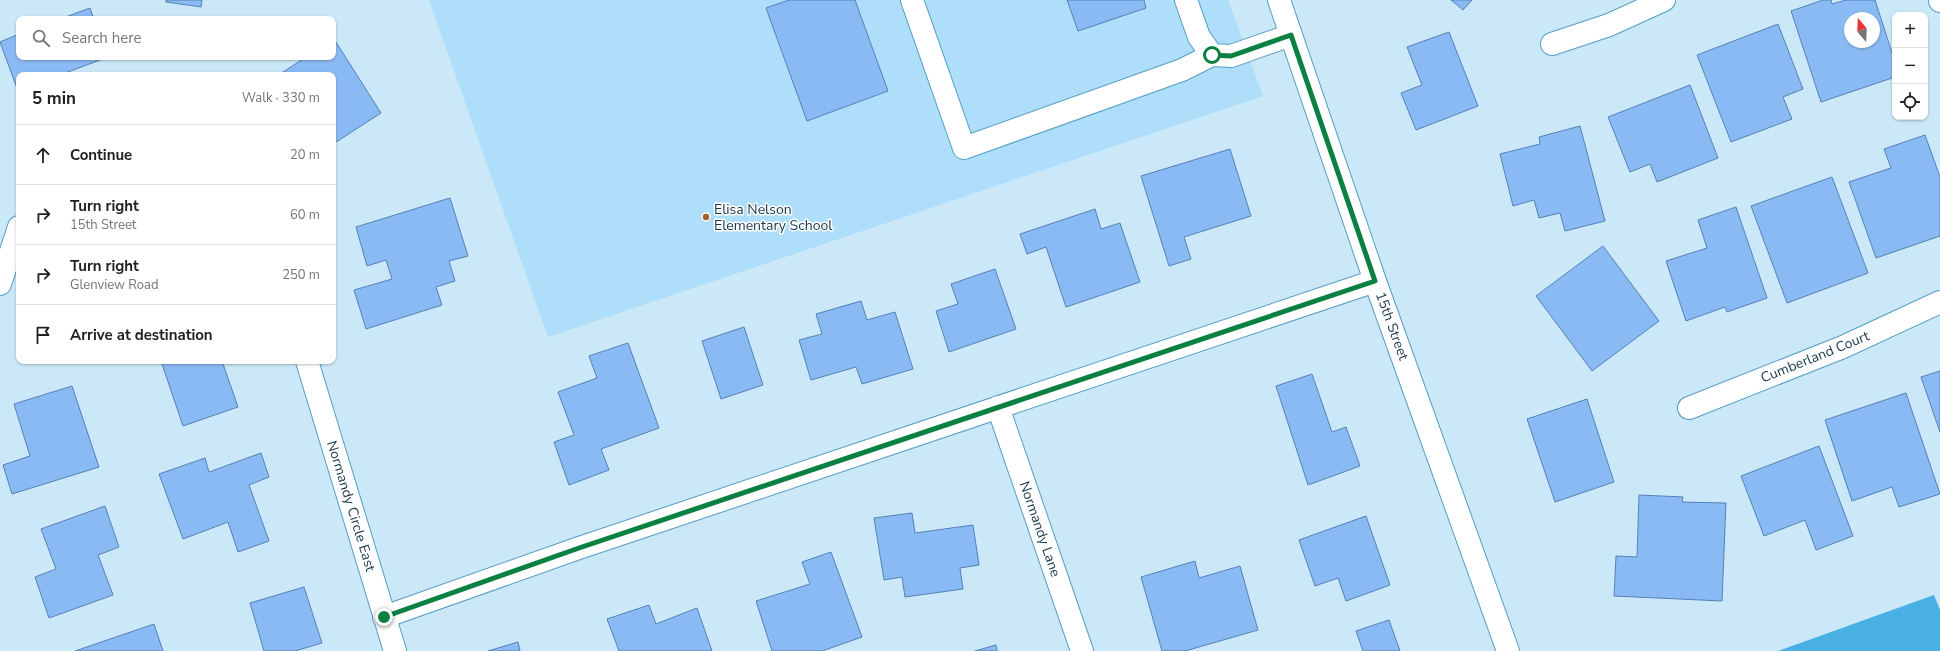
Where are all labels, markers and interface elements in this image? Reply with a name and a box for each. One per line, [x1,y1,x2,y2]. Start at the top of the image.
north arrow [1844,12,1880,48]
map controls [1892,12,1928,120]
button: + [1892,12,1928,48]
search box [16,16,336,60]
icon: search [30,27,52,49]
text: Search here [62,28,142,48]
route start [1203,46,1221,64]
button: − [1892,48,1928,84]
button: locate [1892,84,1928,120]
text: 5 min [32,87,76,110]
text: Walk · 330 m [242,89,320,107]
icon: ahead [32,144,54,166]
text: Continue [70,145,132,165]
text: 20 m [290,146,320,164]
text: Turn right [70,196,139,216]
place label: Elisa Nelson Elementary School [714,200,833,235]
icon: right [32,204,54,226]
text: 60 m [290,206,320,224]
marker: Elisa Nelson Elementary School [701,212,711,222]
text: 15th Street [70,216,136,234]
text: Turn right [70,256,139,276]
icon: right [32,264,54,286]
text: 250 m [282,266,320,284]
text: Glenview Road [70,276,159,294]
street label: 15th Street [1371,289,1413,363]
icon: arrive [32,324,54,346]
text: Arrive at destination [70,325,213,345]
street label: Cumberland Court [1758,326,1872,388]
street label: Normandy Circle East [322,438,380,574]
street label: Normandy Lane [1015,479,1065,579]
route end [375,608,393,626]

